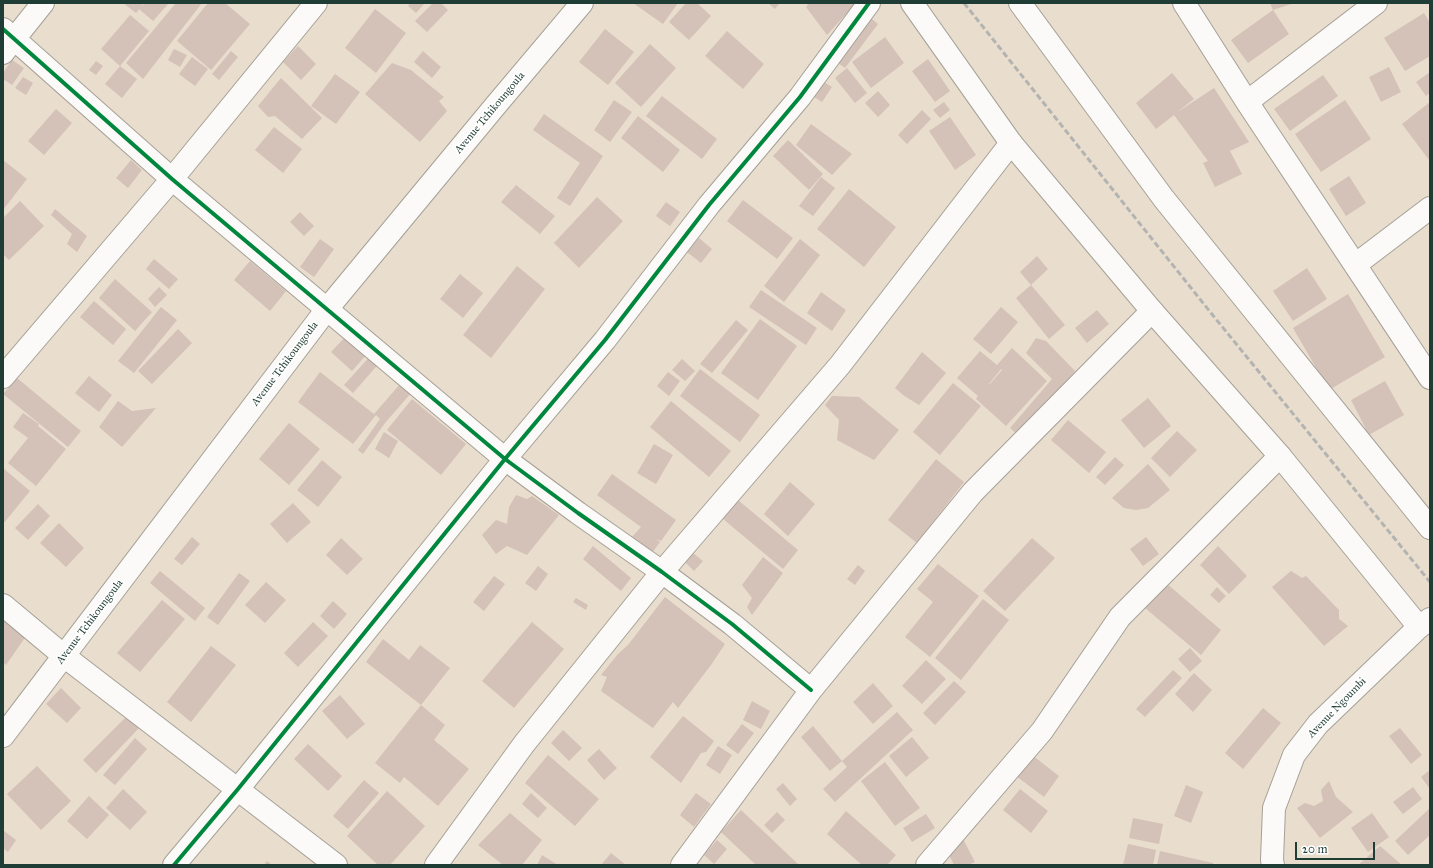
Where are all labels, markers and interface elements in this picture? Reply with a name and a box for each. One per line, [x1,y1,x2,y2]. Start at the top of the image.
street label: Avenue Tchikoungoula [452,69,528,157]
street label: Avenue Tchikoungoula [249,319,321,409]
street label: Avenue Tchikoungoula [54,577,126,667]
street label: Avenue Ngoumbi [1305,675,1369,741]
scale bar [1297,834,1377,860]
text: 20 m [1302,842,1328,856]

